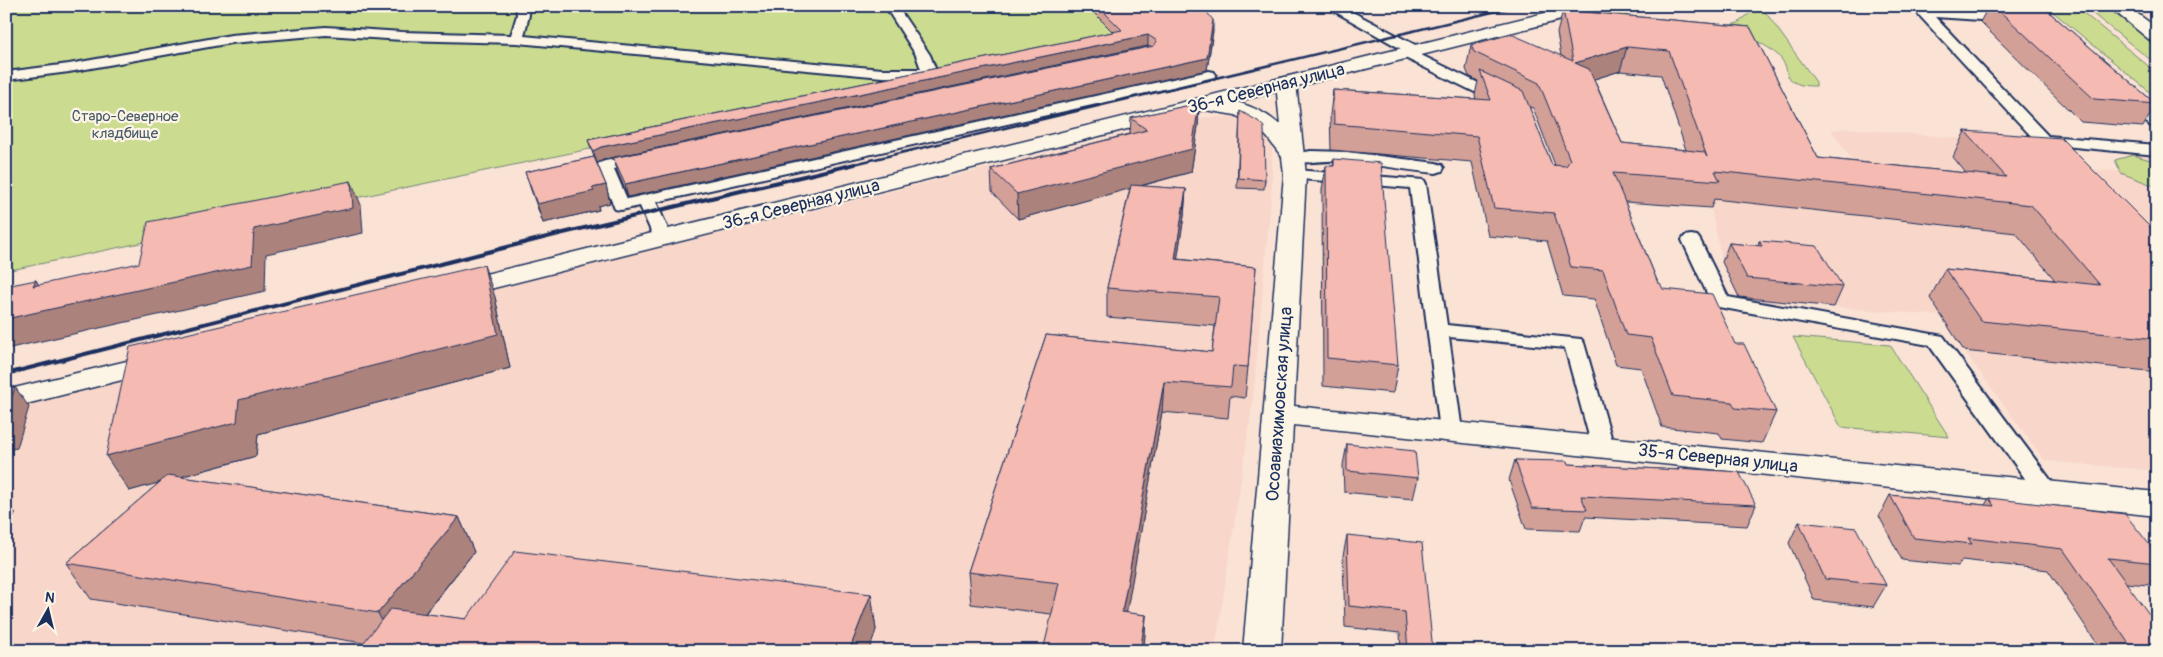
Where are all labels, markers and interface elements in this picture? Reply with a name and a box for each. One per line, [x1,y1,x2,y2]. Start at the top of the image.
street label: 36-я Северная улица [1185,58,1347,119]
park label: Старо-Северное кладбище [72,107,179,143]
street label: 36-я Северная улица [720,174,882,235]
street label: Осоавиахимовская улица [1261,306,1298,502]
street label: 35-я Северная улица [1637,439,1799,478]
north arrow [22,584,72,634]
text: N [44,589,56,607]

